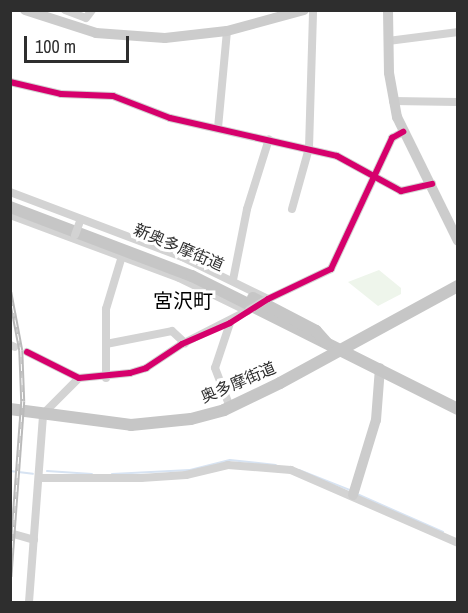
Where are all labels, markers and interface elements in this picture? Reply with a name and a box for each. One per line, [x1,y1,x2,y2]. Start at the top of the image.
scale bar [27,24,132,62]
text: 100 m [35,34,76,59]
street label: 新奥多摩街道 [131,219,227,275]
district label: 宮沢町 [153,288,213,312]
street label: 奥多摩街道 [197,358,279,406]

